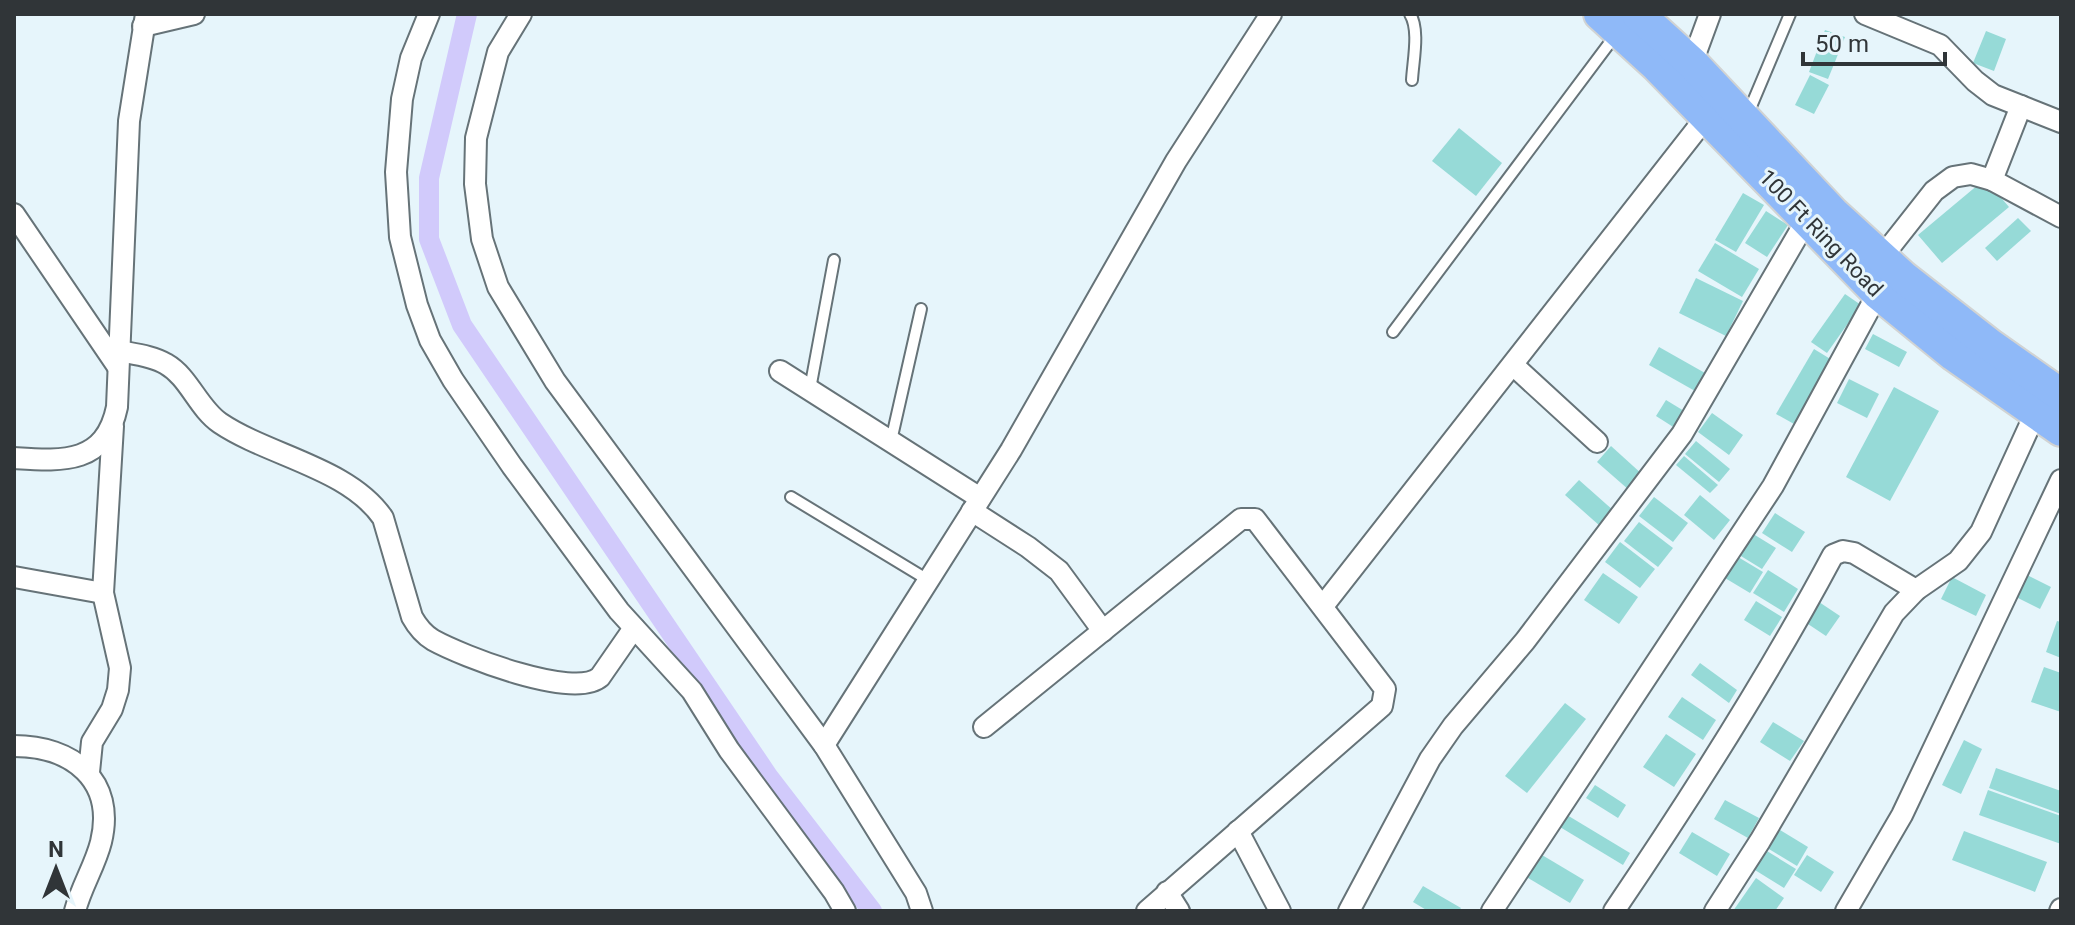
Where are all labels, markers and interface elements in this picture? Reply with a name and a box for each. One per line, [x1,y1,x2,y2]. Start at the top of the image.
scale bar [1803,16,1945,66]
text: 50 m [1815,30,1869,58]
street label: 100 Ft Ring Road [1754,164,1888,302]
north arrow [16,829,96,909]
text: N [48,837,64,862]

